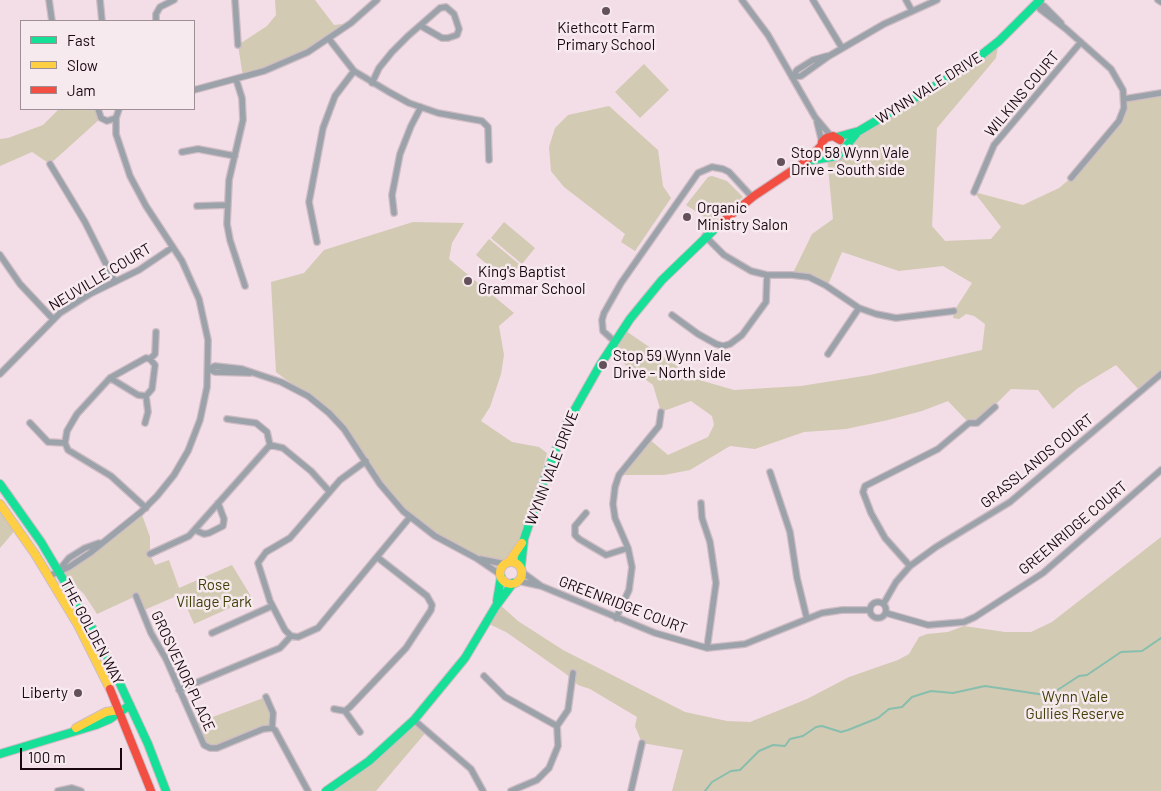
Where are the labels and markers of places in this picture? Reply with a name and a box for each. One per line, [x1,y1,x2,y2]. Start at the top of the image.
marker: Kiethcott Farm Primary School [600,5,612,17]
place label: Kiethcott Farm Primary School [557,19,655,54]
place label: Stop 58 Wynn Vale Drive - South side [791,144,909,179]
marker: Stop 58 Wynn Vale Drive - South side [775,156,787,168]
place label: Organic Ministry Salon [697,199,788,234]
marker: Organic Ministry Salon [681,211,693,223]
place label: King's Baptist Grammar School [478,263,586,298]
marker: King's Baptist Grammar School [462,275,474,287]
place label: Stop 59 Wynn Vale Drive - North side [613,347,731,382]
marker: Stop 59 Wynn Vale Drive - North side [597,359,609,371]
place label: Liberty [22,684,68,702]
marker: Liberty [72,687,84,699]

